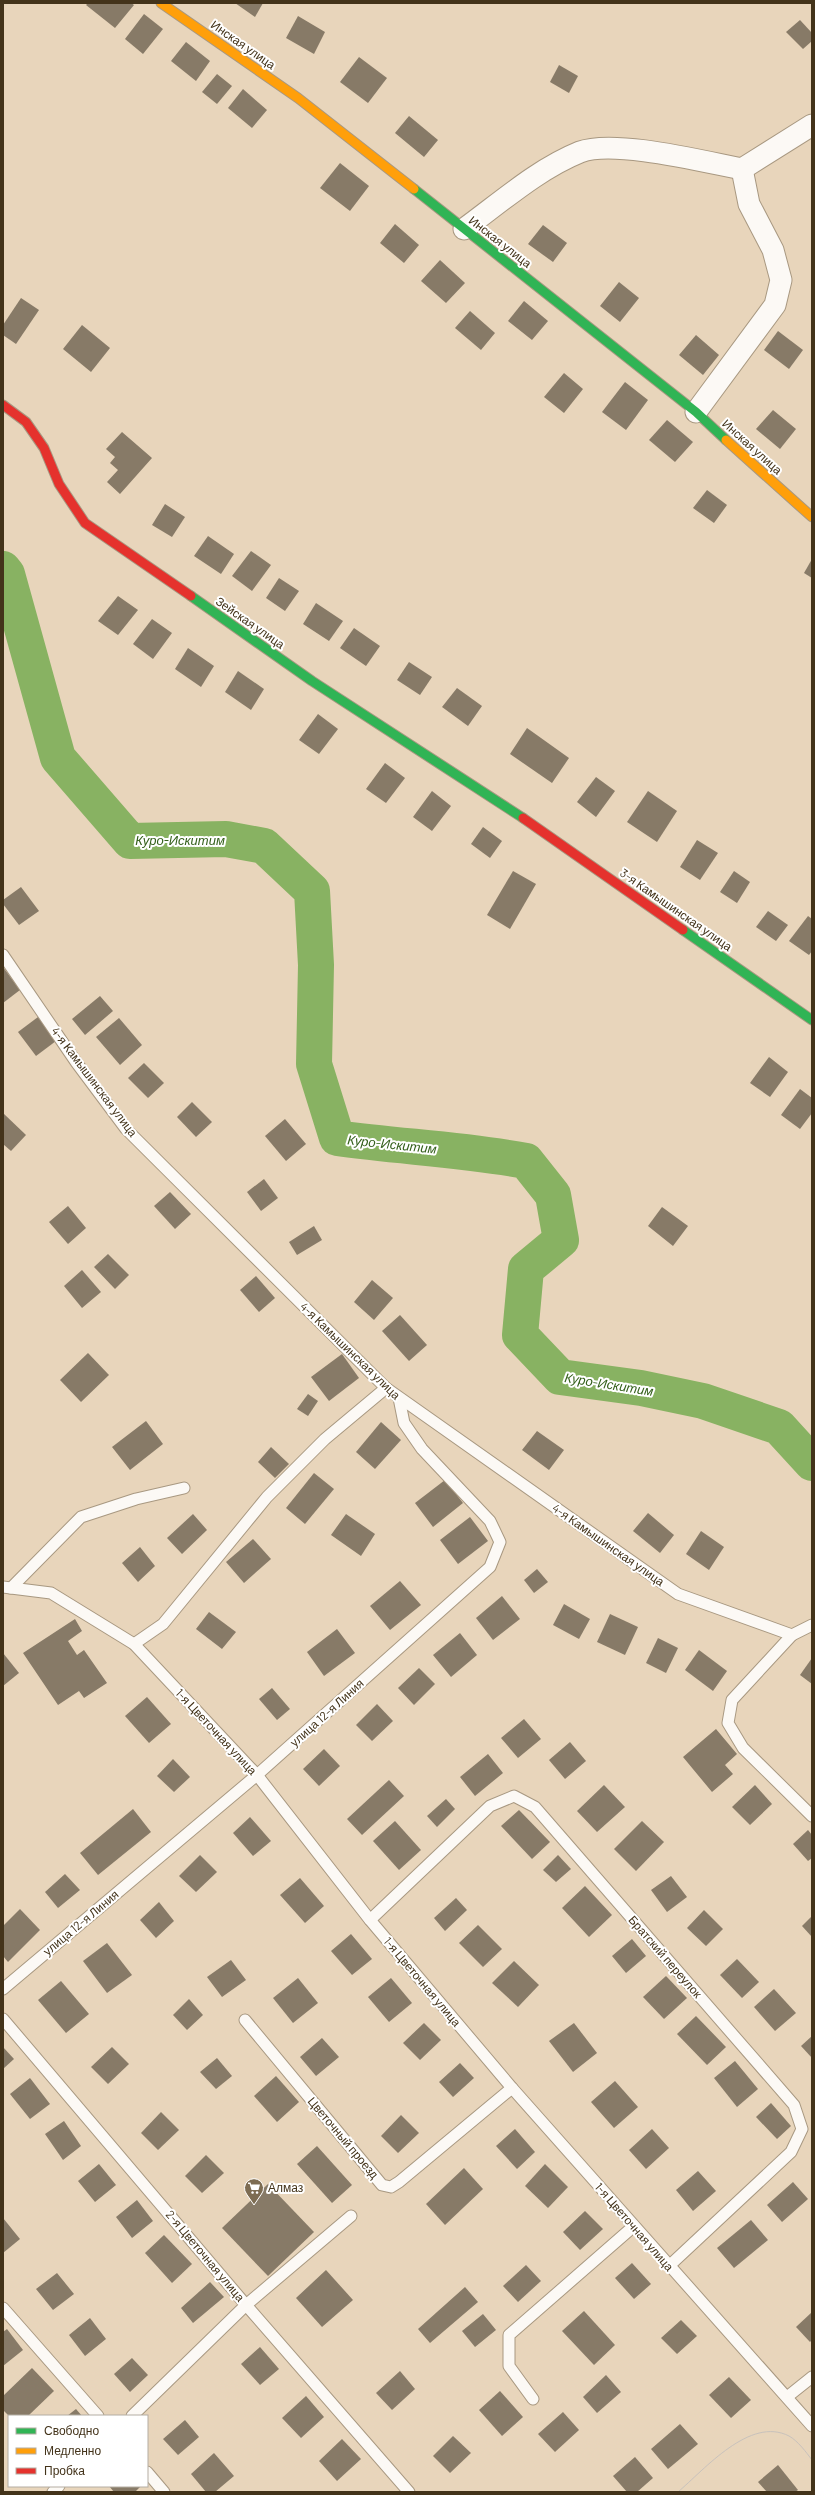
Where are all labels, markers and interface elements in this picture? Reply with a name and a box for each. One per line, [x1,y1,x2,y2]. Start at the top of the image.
street label: Инская улица [208,17,279,73]
street label: Инская улица [466,213,535,271]
street label: Инская улица [719,416,786,478]
street label: Зейская улица [213,593,288,652]
water label: Куро-Искитим [135,832,225,848]
street label: 3-я Камышинская улица [617,865,735,954]
street label: 4-я Камышинская улица [48,1024,141,1140]
water label: Куро-Искитим [347,1131,437,1157]
street label: 4-я Камышинская улица [297,1299,404,1403]
water label: Куро-Искитим [564,1369,655,1399]
street label: 4-я Камышинская улица [549,1500,668,1589]
street label: улица 12-я Линия [287,1676,367,1750]
street label: 1-я Цветочная улица [173,1685,260,1778]
street label: улица 12-я Линия [40,1887,122,1959]
street label: Братский переулок [625,1912,706,2002]
street label: 1-я Цветочная улица [381,1934,464,2030]
street label: Цветочный проезд [305,2094,382,2182]
supermarket icon: Алмаз [243,2177,265,2205]
street label: 1-я Цветочная улица [592,2179,677,2274]
place label: Алмаз [268,2180,304,2194]
street label: 2-я Цветочная улица [163,2207,248,2305]
legend [8,2415,148,2487]
text: Свободно [44,2423,99,2438]
text: Медленно [44,2443,101,2458]
text: Пробка [44,2463,85,2478]

